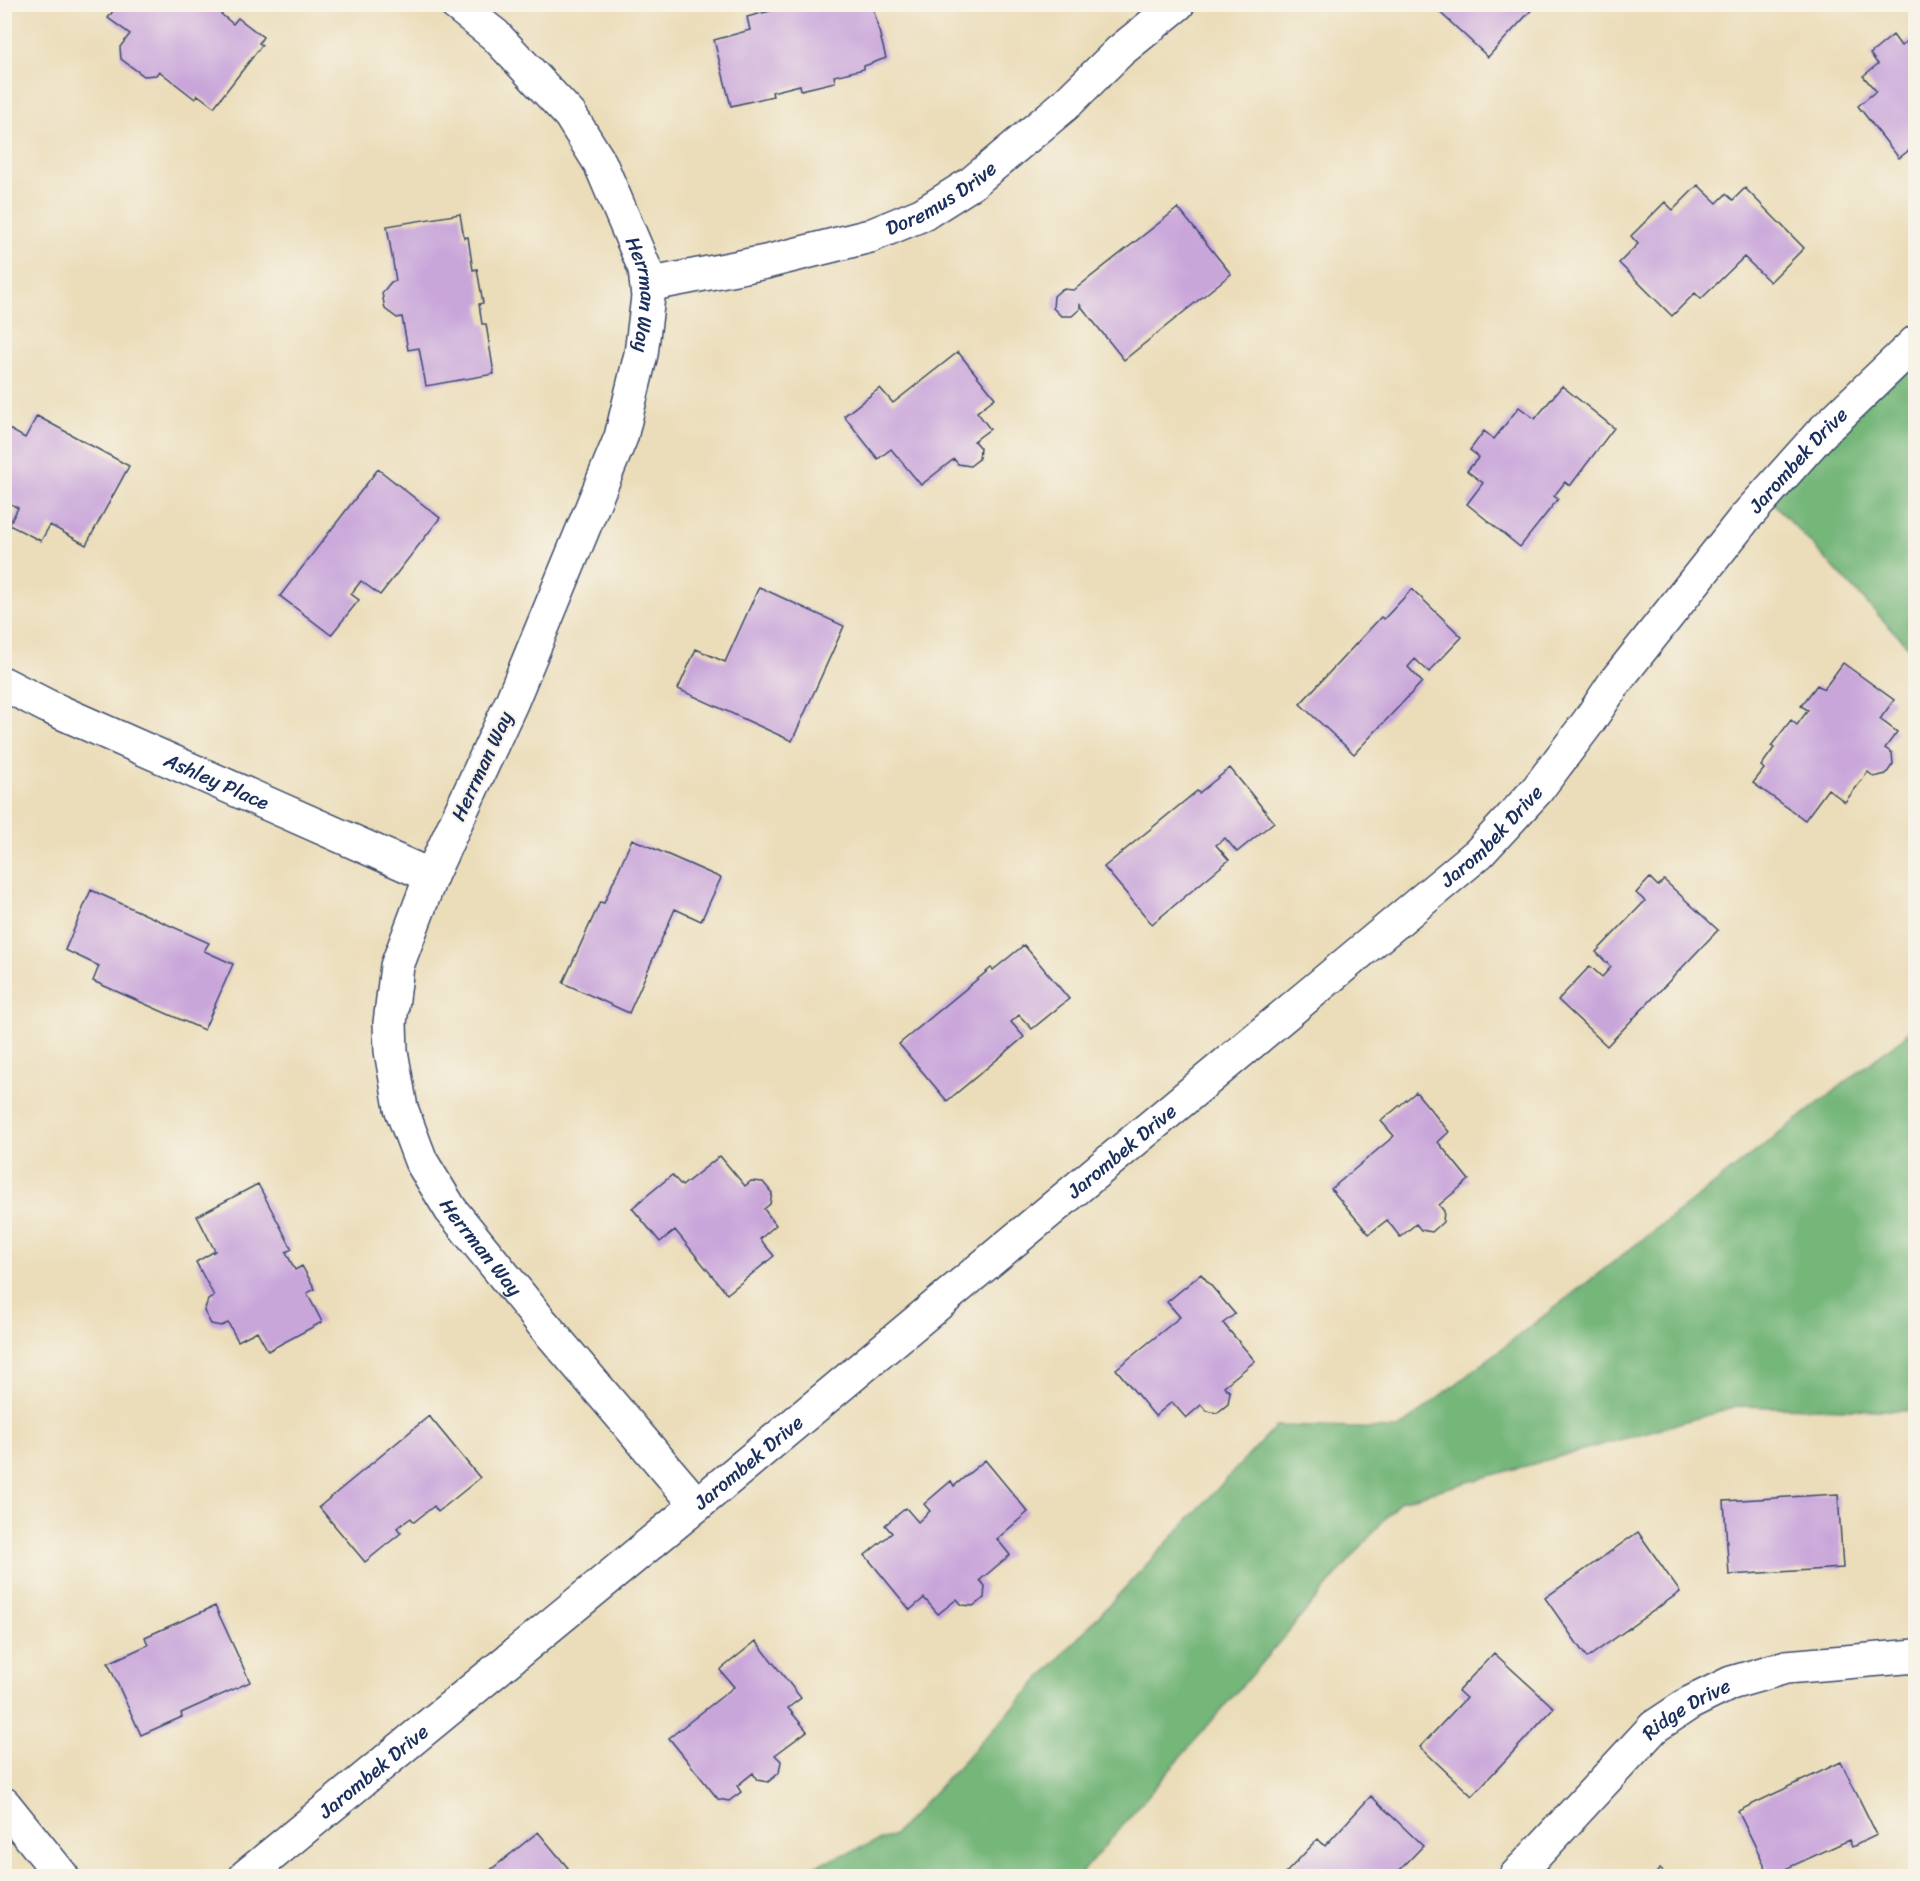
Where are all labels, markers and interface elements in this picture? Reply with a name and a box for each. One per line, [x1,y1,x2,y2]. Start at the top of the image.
street label: Doremus Drive [880,152,1005,245]
street label: Herrman Way [615,231,666,355]
street label: Jarombek Drive [1739,398,1856,522]
street label: Herrman Way [441,705,523,827]
street label: Ashley Place [158,742,275,820]
street label: Jarombek Drive [1431,776,1552,897]
street label: Jarombek Drive [1058,1094,1185,1208]
street label: Herrman Way [430,1191,532,1305]
street label: Jarombek Drive [685,1406,811,1519]
street label: Ridge Drive [1633,1668,1736,1748]
street label: Jarombek Drive [310,1715,437,1828]

